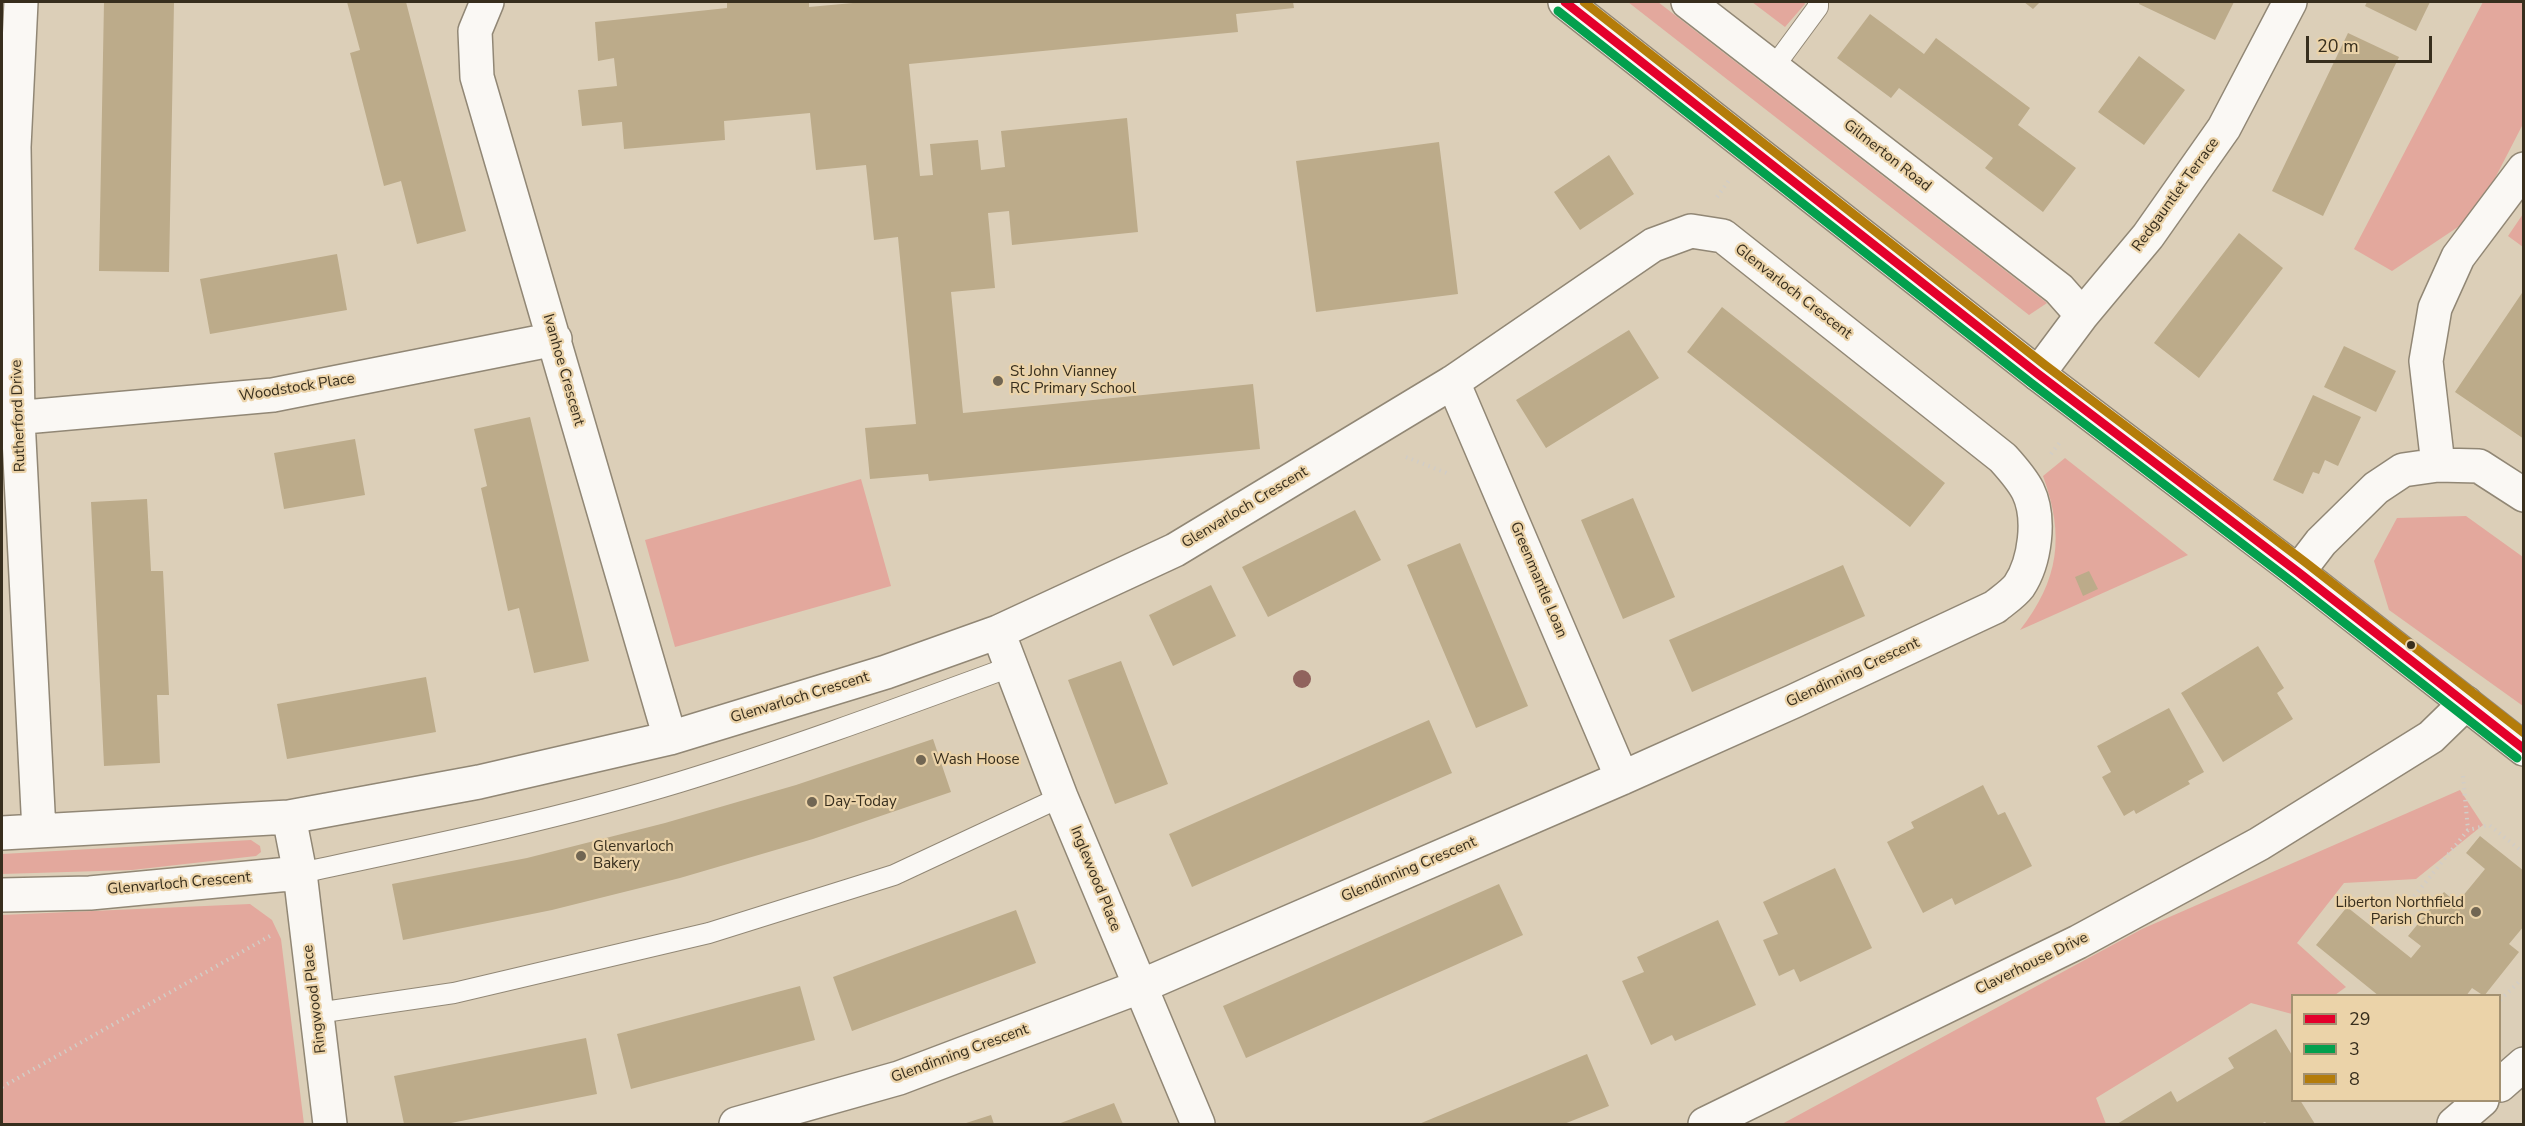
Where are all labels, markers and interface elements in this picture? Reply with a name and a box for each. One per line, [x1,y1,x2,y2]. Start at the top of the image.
scale bar [2309,24,2435,62]
text: 20 m [2317,34,2359,58]
street label: Gilmerton Road [1840,116,1934,196]
street label: Redgauntlet Terrace [2129,135,2223,255]
street label: Glenvarloch Crescent [1731,241,1855,343]
street label: Ivanhoe Crescent [538,312,588,428]
street label: Rutherford Drive [8,359,30,473]
place label: St John Vianney RC Primary School [1010,363,1136,398]
street label: Woodstock Place [238,370,356,406]
marker: St John Vianney RC Primary School [991,374,1005,388]
street label: Glenvarloch Crescent [1179,463,1311,553]
street label: Greenmantle Loan [1505,519,1571,641]
street label: Glendinning Crescent [1784,634,1922,712]
unlabelled marker [2405,639,2417,651]
street label: Glenvarloch Crescent [729,668,871,728]
place label: Wash Hoose [933,751,1019,769]
marker: Wash Hoose [914,753,928,767]
place label: Day-Today [824,793,897,811]
marker: Day-Today [805,795,819,809]
street label: Inglewood Place [1066,824,1124,934]
street label: Glendinning Crescent [1339,833,1479,907]
place label: Glenvarloch Bakery [593,838,674,873]
marker: Glenvarloch Bakery [574,849,588,863]
street label: Glenvarloch Crescent [107,869,251,899]
place label: Liberton Northfield Parish Church [2336,894,2464,929]
marker: Liberton Northfield Parish Church [2469,905,2483,919]
street label: Claverhouse Drive [1973,929,2091,999]
street label: Ringwood Place [299,944,331,1054]
legend [2291,994,2501,1102]
text: 29 [2349,1007,2371,1031]
street label: Glendinning Crescent [889,1021,1031,1087]
text: 3 [2349,1037,2360,1061]
text: 8 [2349,1067,2360,1091]

